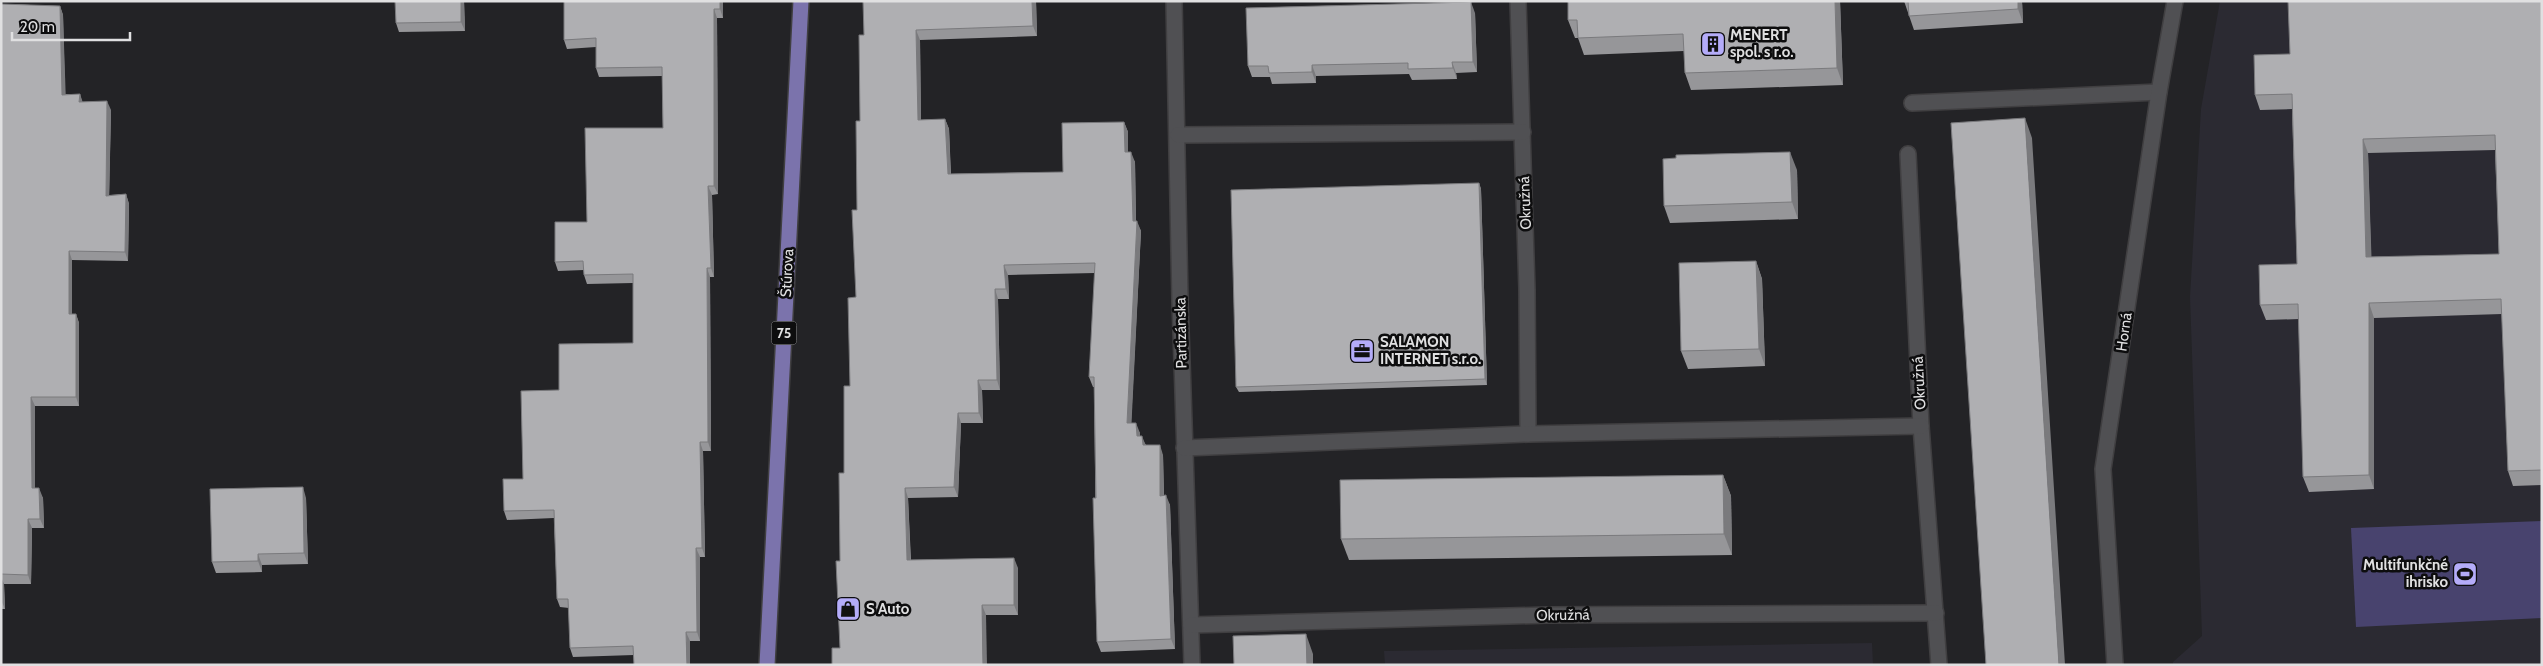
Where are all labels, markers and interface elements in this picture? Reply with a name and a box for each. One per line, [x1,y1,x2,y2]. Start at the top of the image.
scale bar [12,10,130,42]
text: 20 m [20,18,55,36]
place label: MENERT spol. s r.o. [1730,26,1794,61]
building icon: MENERT spol. s r.o. [1700,31,1726,57]
street label: Okružná [1515,175,1535,230]
street label: Štúrova [776,247,797,298]
street label: Partizánska [1171,296,1191,369]
street label: Horná [2112,311,2136,353]
road number: 75 [772,322,796,344]
place label: SALAMON INTERNET s.r.o. [1380,333,1481,368]
office icon: SALAMON INTERNET s.r.o. [1349,338,1375,364]
street label: Okružná [1909,355,1929,410]
place label: Multifunkčné ihrisko [2363,556,2448,591]
sports icon: Multifunkčné ihrisko [2452,561,2478,587]
shop icon: S Auto [835,596,861,622]
place label: S Auto [866,600,910,618]
street label: Okružná [1536,606,1591,624]

